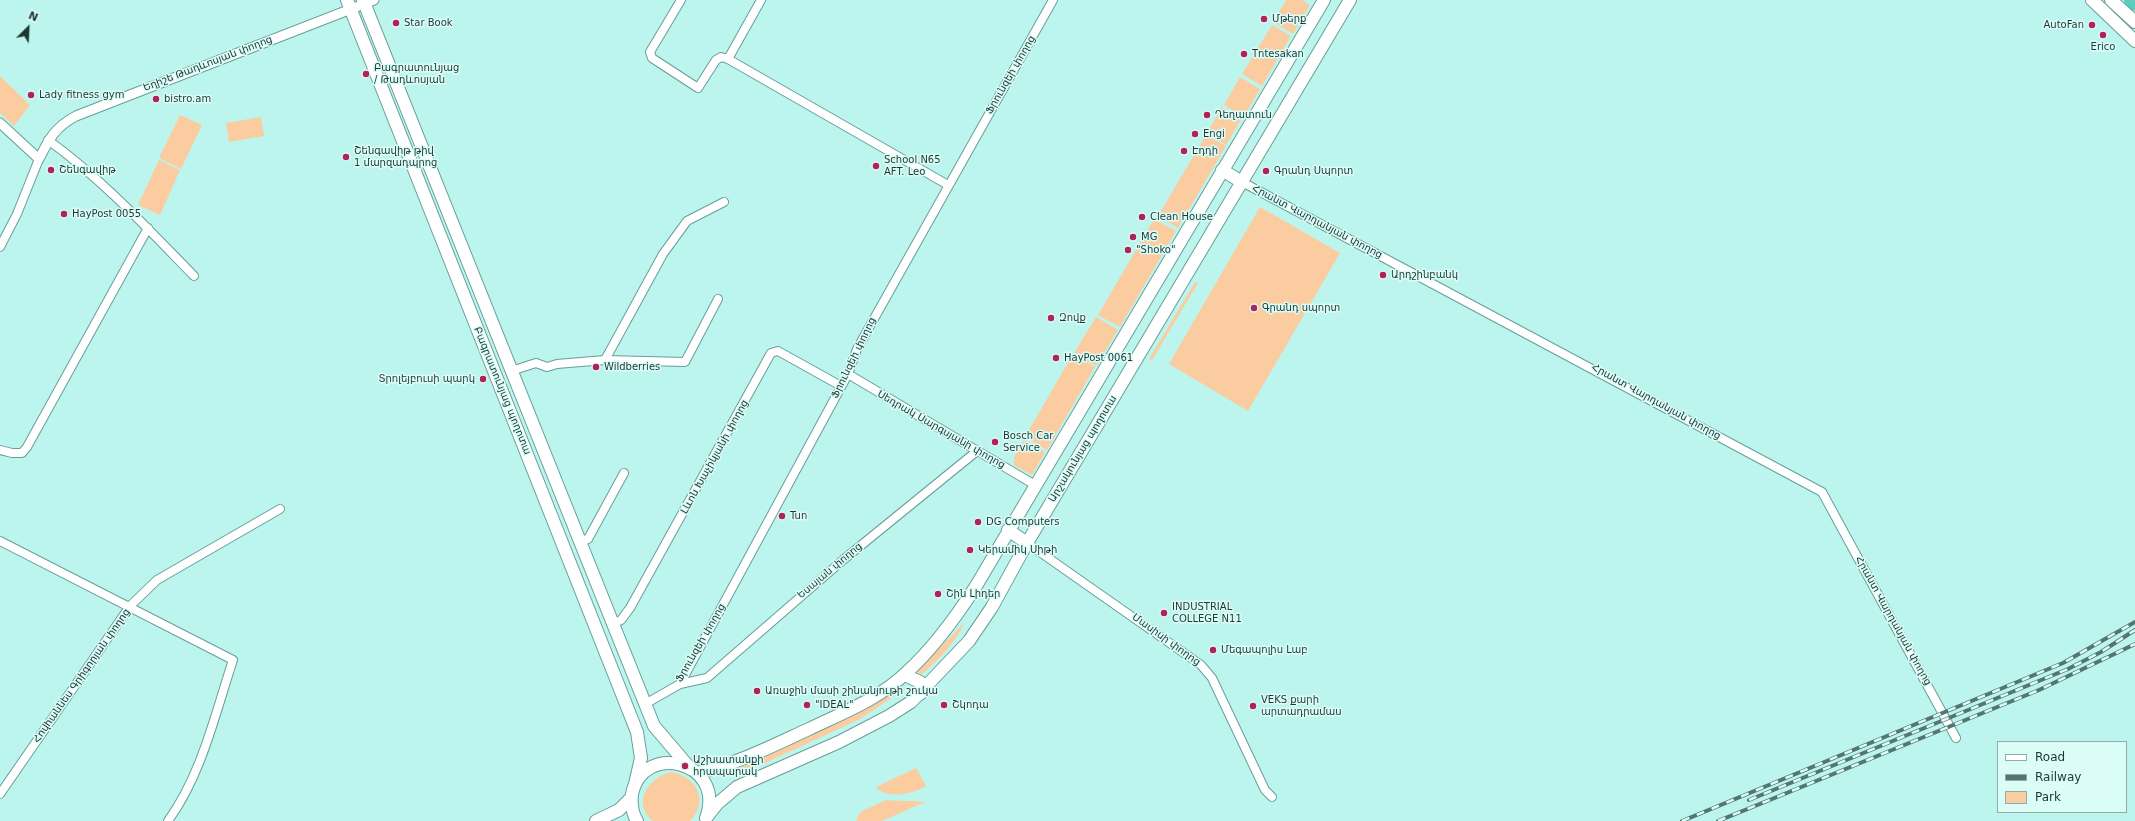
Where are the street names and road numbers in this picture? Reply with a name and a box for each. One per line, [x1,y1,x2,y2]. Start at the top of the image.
street label: Եղիշե Թադևոսյան փողոց [142,34,274,94]
street label: Ֆրունզեի փողոց [984,34,1038,116]
street label: Հրանտ Վարդանյան փողոց [1250,182,1384,262]
street label: Ֆրունզեի փողոց [829,316,879,400]
street label: Բագրատունյաց պողոտա [471,325,533,457]
street label: Հրանտ Վարդանյան փողոց [1589,361,1723,443]
street label: Սեդրակ Սարգսյանի փողոց [875,388,1007,472]
street label: Արշակունյաց պողոտա [1046,393,1120,505]
street label: Լևոն Խաչիկյանի փողոց [679,398,751,516]
street label: Եսայան փողոց [795,541,865,601]
street label: Հրանտ Վարդանյան փողոց [1852,554,1934,688]
street label: Ֆրունզեի փողոց [674,602,728,684]
street label: Հովհաննես Գրիգորյան փողոց [31,607,133,745]
street label: Մասիսի փողոց [1130,611,1202,669]

